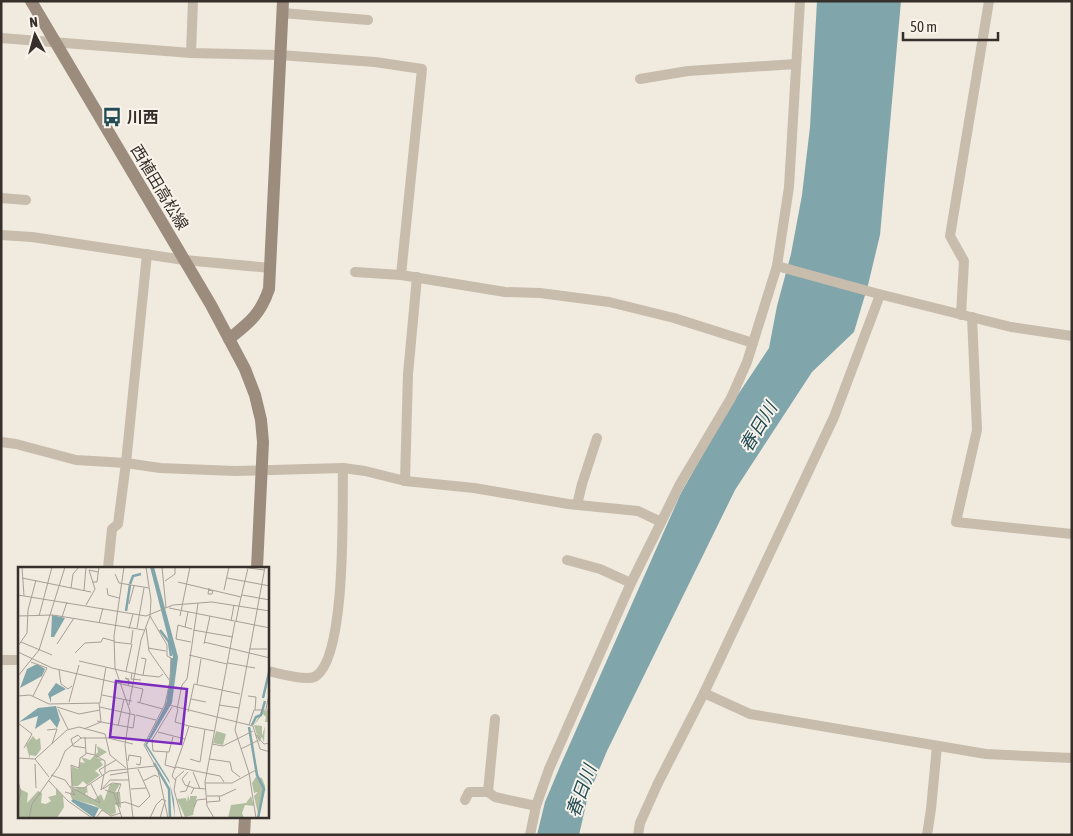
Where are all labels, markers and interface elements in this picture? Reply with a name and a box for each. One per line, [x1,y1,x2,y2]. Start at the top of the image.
north arrow [10,10,60,60]
scale bar [903,10,998,42]
text: N [29,14,39,30]
text: 50 m [910,18,937,35]
bus stop icon: 川西 [101,106,123,128]
place label: 川西 [127,108,159,126]
street label: 西植田高松線 [128,141,192,233]
water label: 春日川 [735,397,782,456]
inset map [18,567,269,818]
water label: 春日川 [562,760,601,820]

